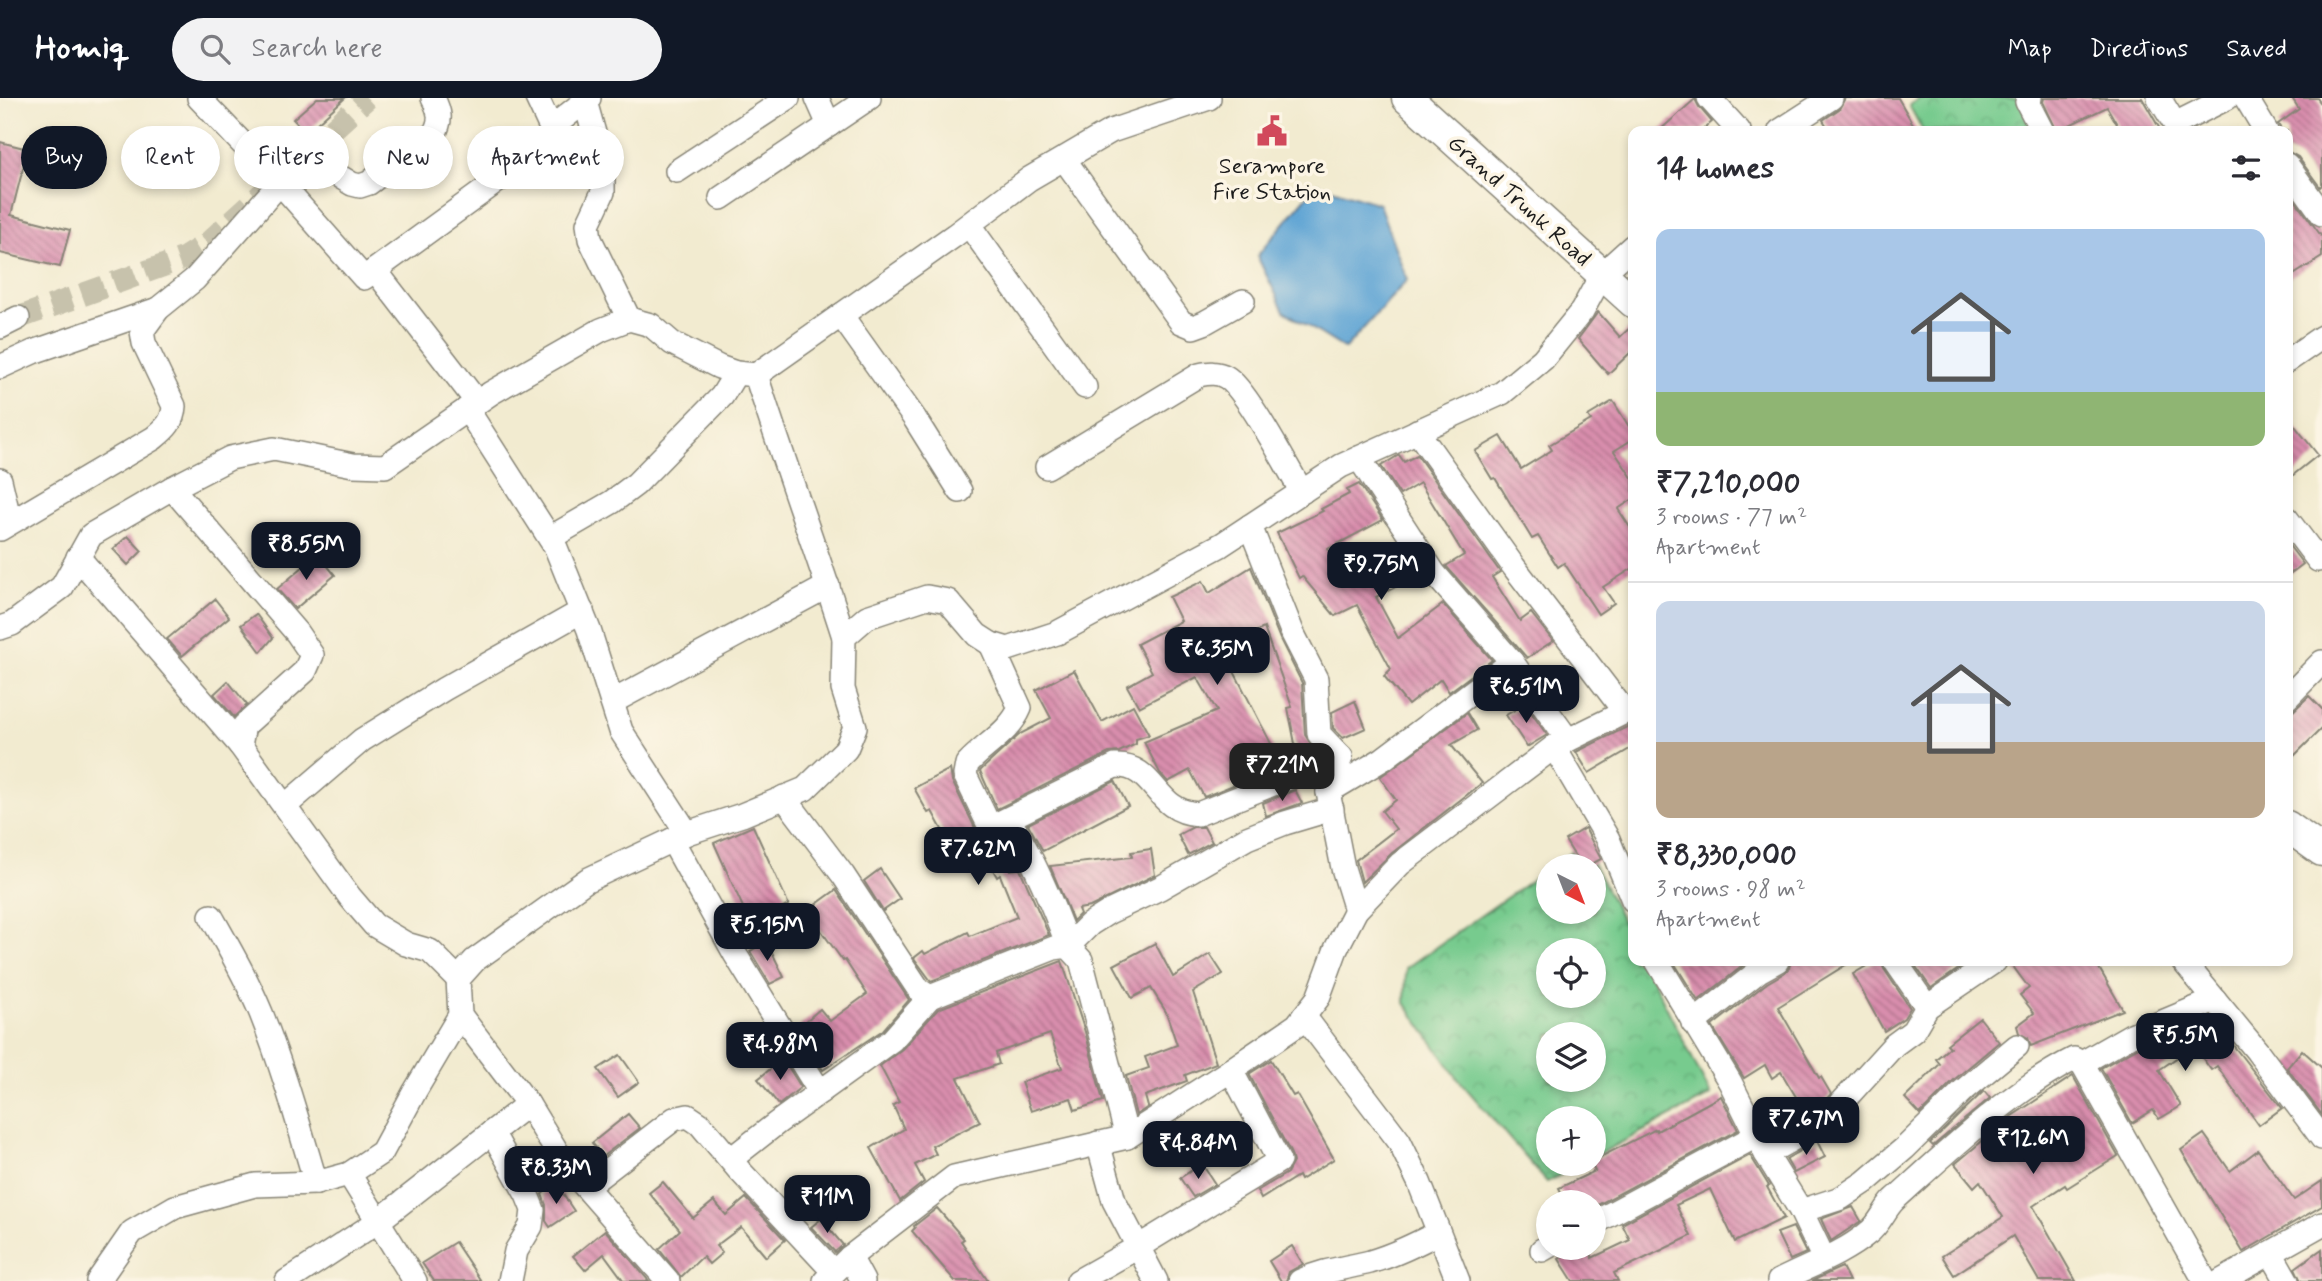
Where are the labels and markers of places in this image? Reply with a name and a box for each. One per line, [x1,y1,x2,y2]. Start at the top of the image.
public building icon: Serampore Fire Station [1255,114,1289,148]
place label: Serampore Fire Station [1213,152,1331,208]
pin: ₹8.55M [249,522,363,582]
pin: ₹9.75M [1324,542,1438,602]
pin: ₹6.35M [1160,628,1274,687]
pin: ₹6.51M [1469,666,1583,725]
pin: ₹7.21M [1225,744,1339,803]
pin: ₹7.62M [921,828,1035,887]
pin: ₹5.15M [710,904,824,963]
pin: ₹5.5M [2136,1014,2234,1073]
pin: ₹4.98M [723,1023,837,1082]
pin: ₹7.67M [1749,1098,1863,1157]
pin: ₹12.6M [1976,1116,2090,1176]
pin: ₹4.84M [1141,1122,1255,1181]
pin: ₹8.33M [499,1146,613,1206]
pin: ₹11M [786,1176,868,1235]

